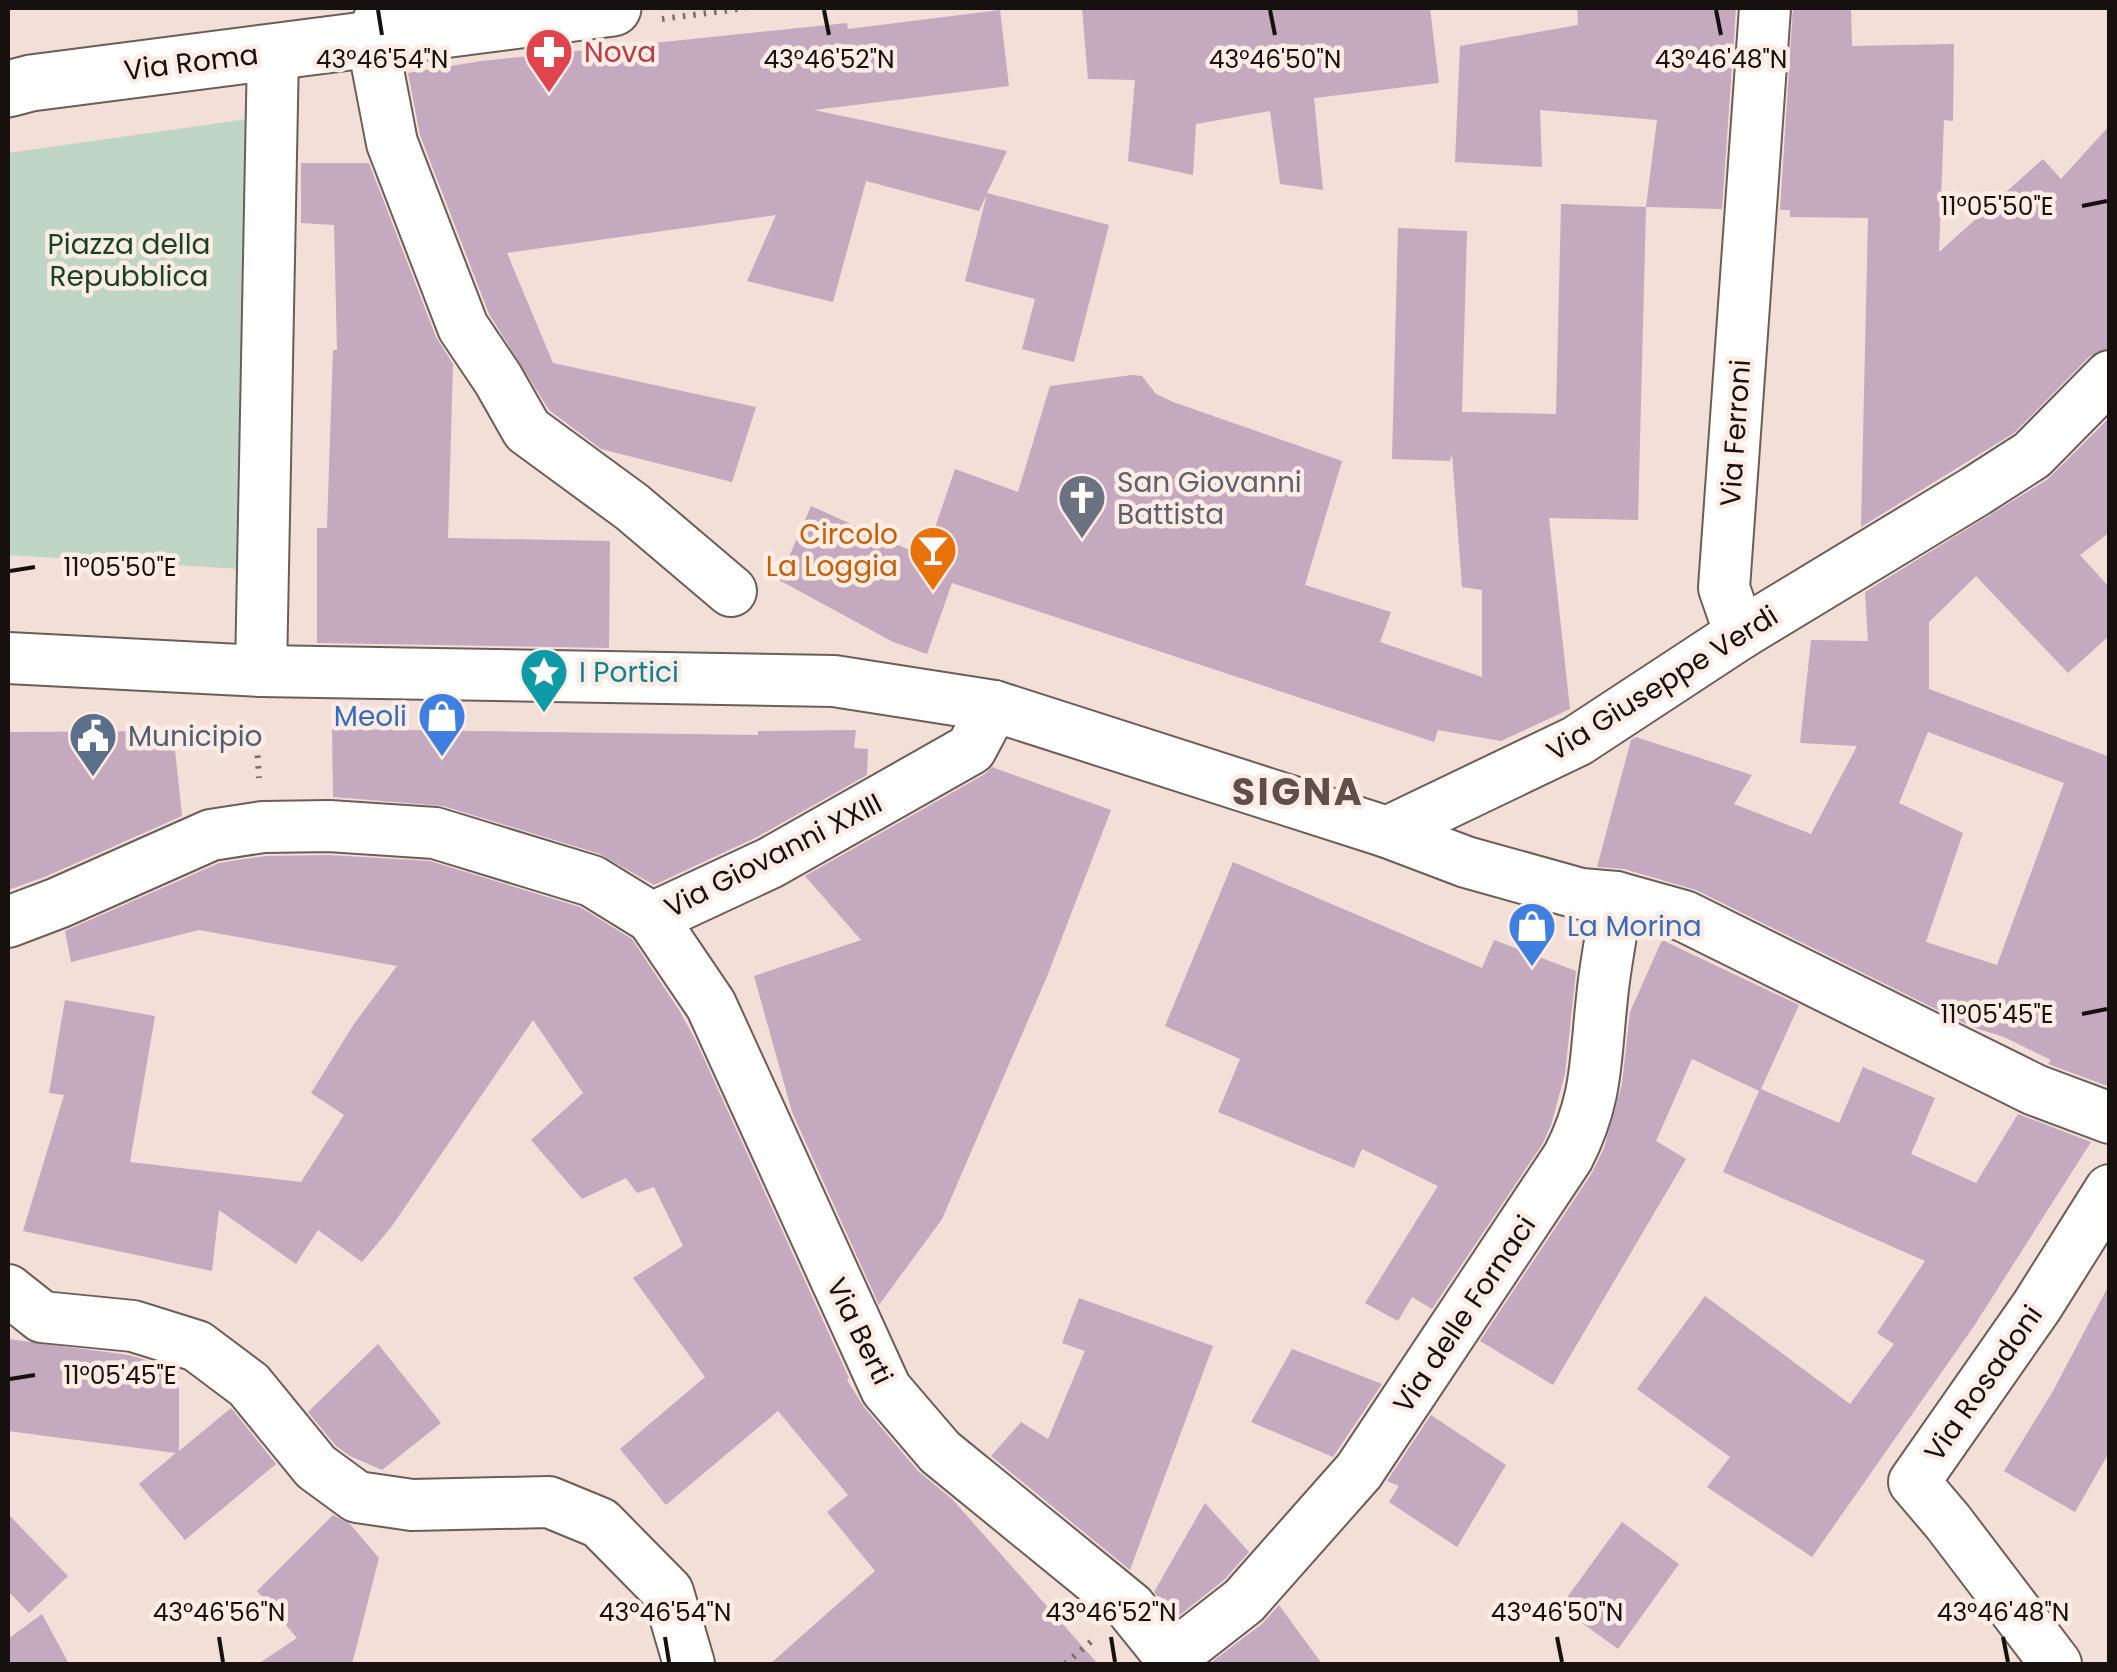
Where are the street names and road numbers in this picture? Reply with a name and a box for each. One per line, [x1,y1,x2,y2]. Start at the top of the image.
street label: Via Roma [122,35,260,90]
street label: Via Ferroni [1711,358,1760,508]
street label: Via Giuseppe Verdi [1539,596,1785,770]
street label: Via Giovanni XXIII [658,784,889,927]
street label: Via delle Fornaci [1384,1208,1545,1421]
street label: Via Berti [817,1271,902,1391]
street label: Via Rosadoni [1915,1297,2052,1469]

